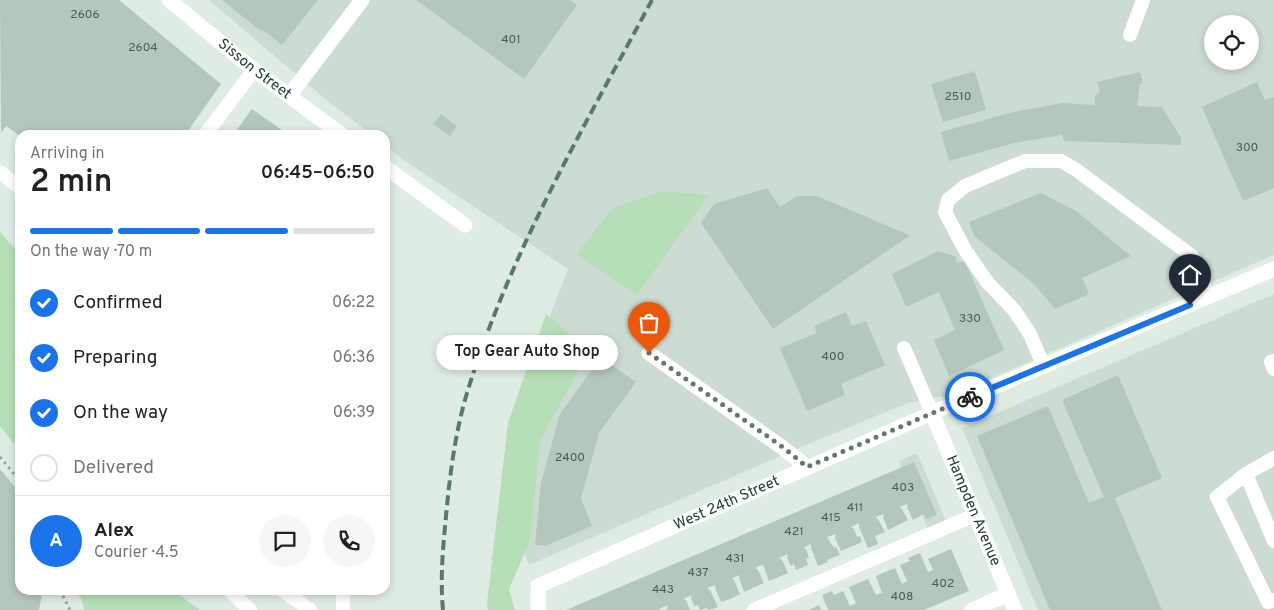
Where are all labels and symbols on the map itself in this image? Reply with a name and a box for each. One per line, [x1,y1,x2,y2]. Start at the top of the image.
house number: 2606 [70,7,100,23]
house number: 401 [501,32,521,48]
street label: Sisson Street [214,35,295,104]
house number: 2604 [128,40,158,56]
house number: 2510 [945,89,971,105]
house number: 300 [1236,140,1258,156]
pin [1169,254,1211,305]
pin [628,302,670,353]
house number: 330 [959,311,981,327]
callout: Top Gear Auto Shop [437,336,619,370]
house number: 400 [822,349,844,365]
courier [945,372,995,422]
house number: 2400 [555,450,585,466]
street label: Hampden Avenue [941,453,1005,569]
street label: West 24th Street [671,472,782,535]
house number: 403 [892,480,914,496]
house number: 411 [847,500,863,516]
house number: 415 [821,510,841,526]
house number: 421 [784,524,804,540]
house number: 431 [725,551,745,567]
house number: 437 [688,565,708,581]
house number: 402 [932,576,954,592]
house number: 443 [652,582,674,598]
house number: 408 [891,589,913,605]

